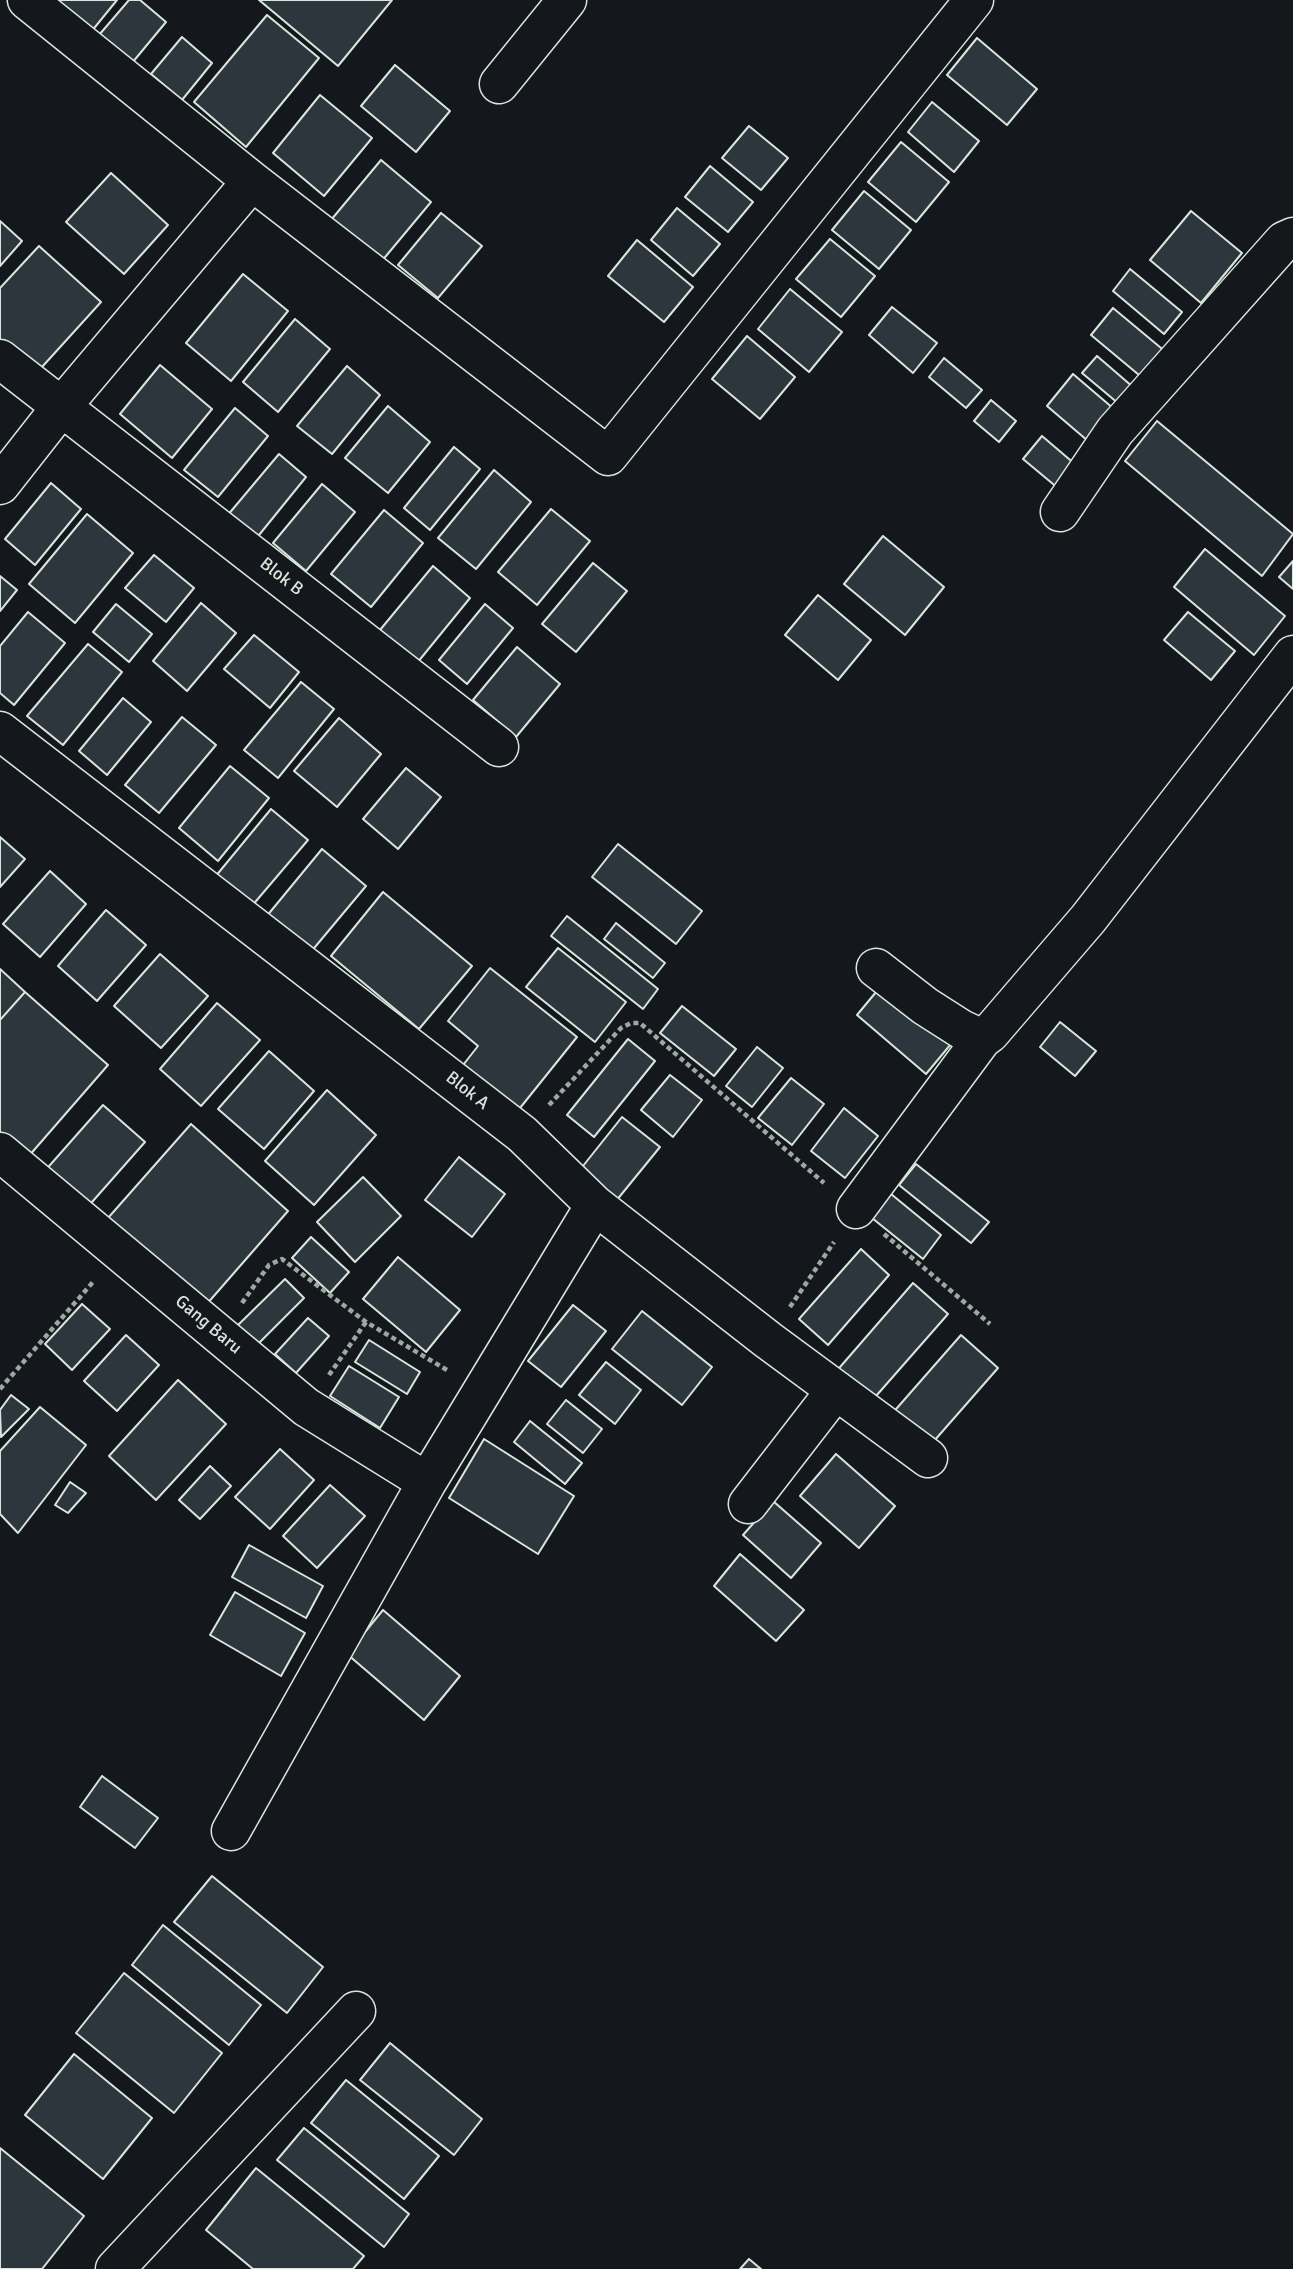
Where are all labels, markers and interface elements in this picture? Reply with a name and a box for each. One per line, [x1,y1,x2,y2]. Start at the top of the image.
street label: Blok B [255,553,307,601]
street label: Blok A [441,1067,493,1115]
street label: Gang Baru [170,1291,246,1359]

